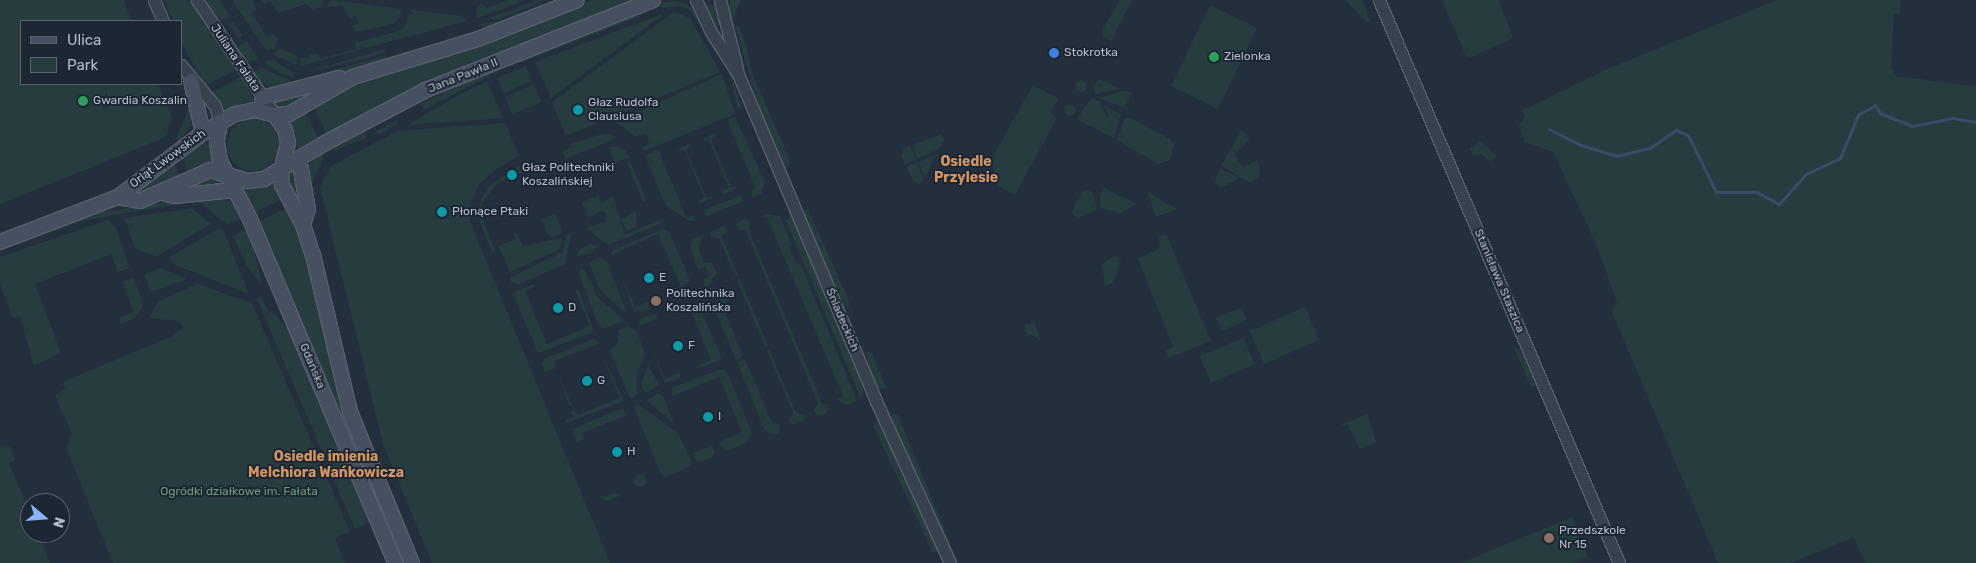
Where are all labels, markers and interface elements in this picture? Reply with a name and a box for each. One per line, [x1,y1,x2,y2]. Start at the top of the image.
legend [20,20,182,85]
street label: Juliana Fałata [207,21,263,95]
text: Ulica [67,31,101,49]
place label: Stokrotka [1064,46,1118,60]
marker: Stokrotka [1048,47,1060,59]
place label: Zielonka [1224,50,1271,64]
marker: Zielonka [1208,51,1220,63]
street label: Jana Pawła II [426,55,500,97]
text: Park [67,56,98,74]
place label: Gwardia Koszalin [93,94,187,108]
marker: Gwardia Koszalin [77,95,89,107]
place label: Głaz Rudolfa Clausiusa [588,96,658,124]
marker: Głaz Rudolfa Clausiusa [572,104,584,116]
street label: Orląt Lwowskich [127,127,209,191]
district label: Osiedle Przylesie [934,154,998,186]
place label: Głaz Politechniki Koszalińskiej [522,161,614,189]
marker: Głaz Politechniki Koszalińskiej [506,169,518,181]
place label: Płonące Ptaki [452,205,528,219]
marker: Płonące Ptaki [436,206,448,218]
street label: Stanisława Staszica [1471,227,1527,335]
place label: E [659,271,666,285]
marker: E [643,272,655,284]
street label: Śniadeckich [822,286,862,354]
place label: Politechnika Koszalińska [666,287,735,315]
marker: Politechnika Koszalińska [650,295,662,307]
place label: D [568,301,576,315]
marker: D [552,302,564,314]
place label: F [688,339,695,353]
marker: F [672,340,684,352]
street label: Gdańska [296,341,328,391]
place label: G [597,374,605,388]
marker: G [581,375,593,387]
place label: I [718,410,721,424]
marker: I [702,411,714,423]
place label: H [627,445,636,459]
marker: H [611,446,623,458]
district label: Osiedle imienia Melchiora Wańkowicza [248,449,404,482]
park label: Ogródki działkowe im. Fałata [160,485,318,499]
north arrow [20,493,70,543]
text: N [49,515,68,530]
place label: Przedszkole Nr 15 [1559,524,1626,552]
marker: Przedszkole Nr 15 [1543,532,1555,544]

